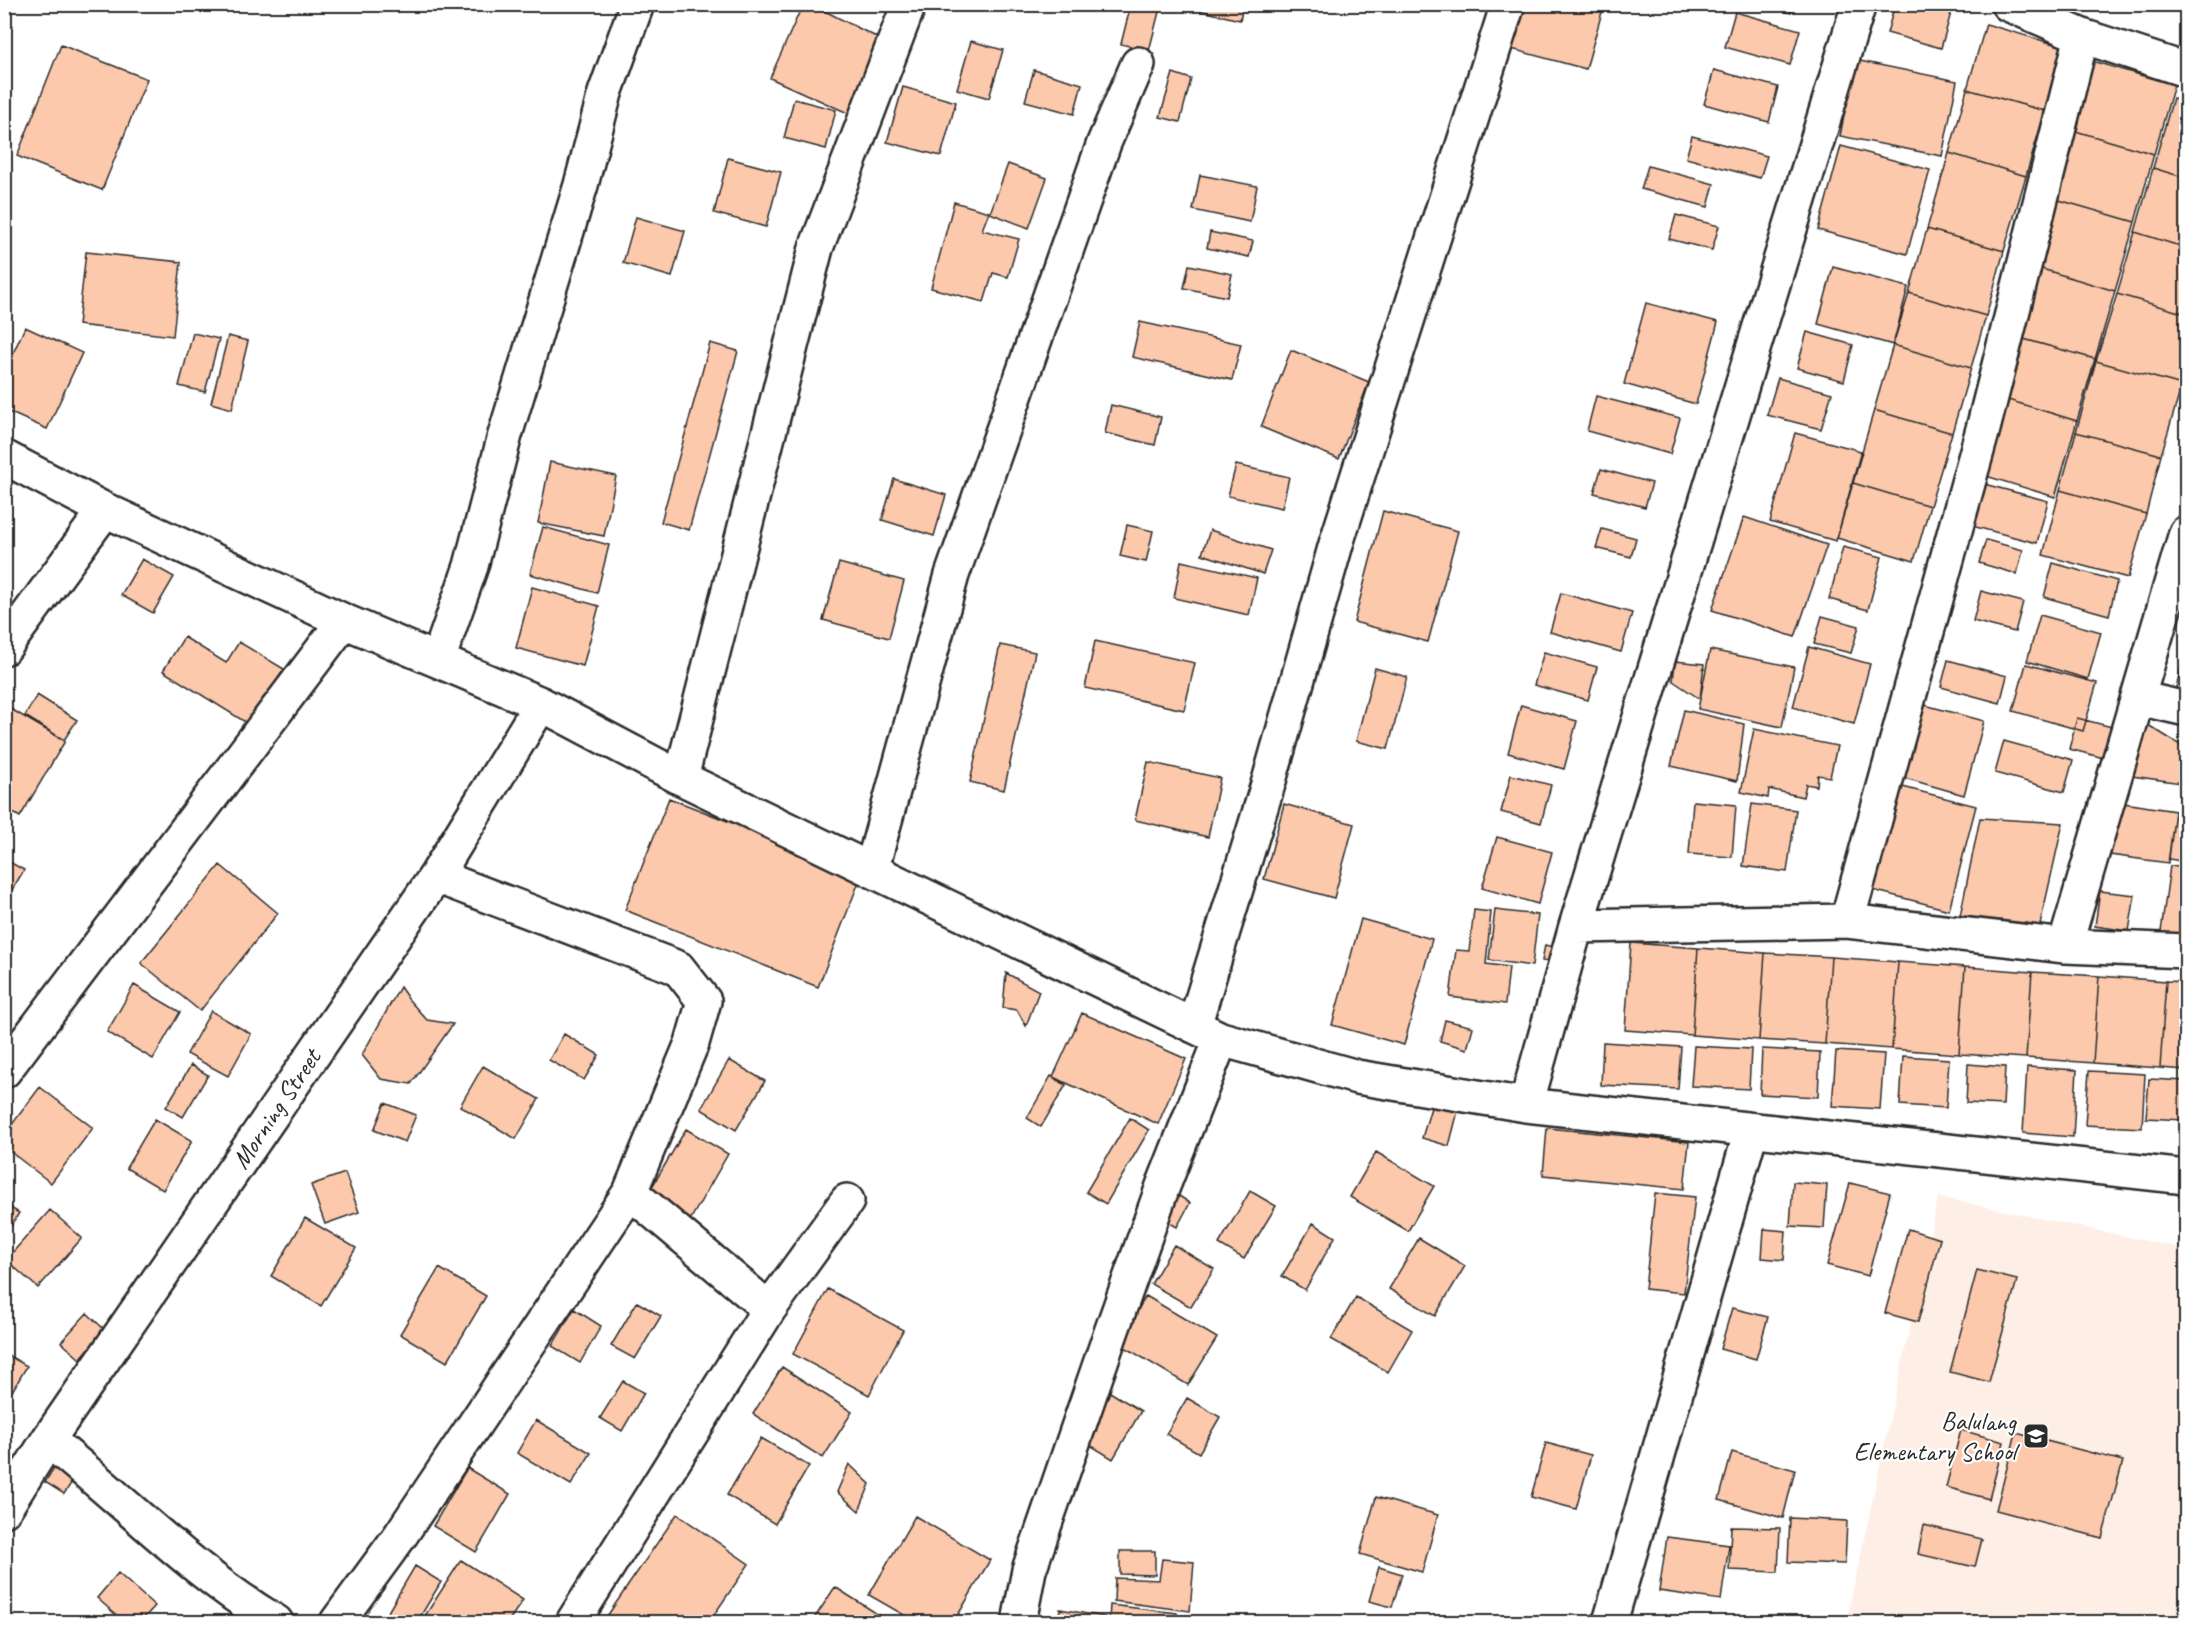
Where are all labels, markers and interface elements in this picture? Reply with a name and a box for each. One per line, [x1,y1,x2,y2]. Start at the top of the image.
street label: Morning Street [224,1041,329,1175]
place label: Balulang Elementary School [1854,1405,2021,1468]
school or university icon: Balulang Elementary School [2021,1421,2051,1451]

